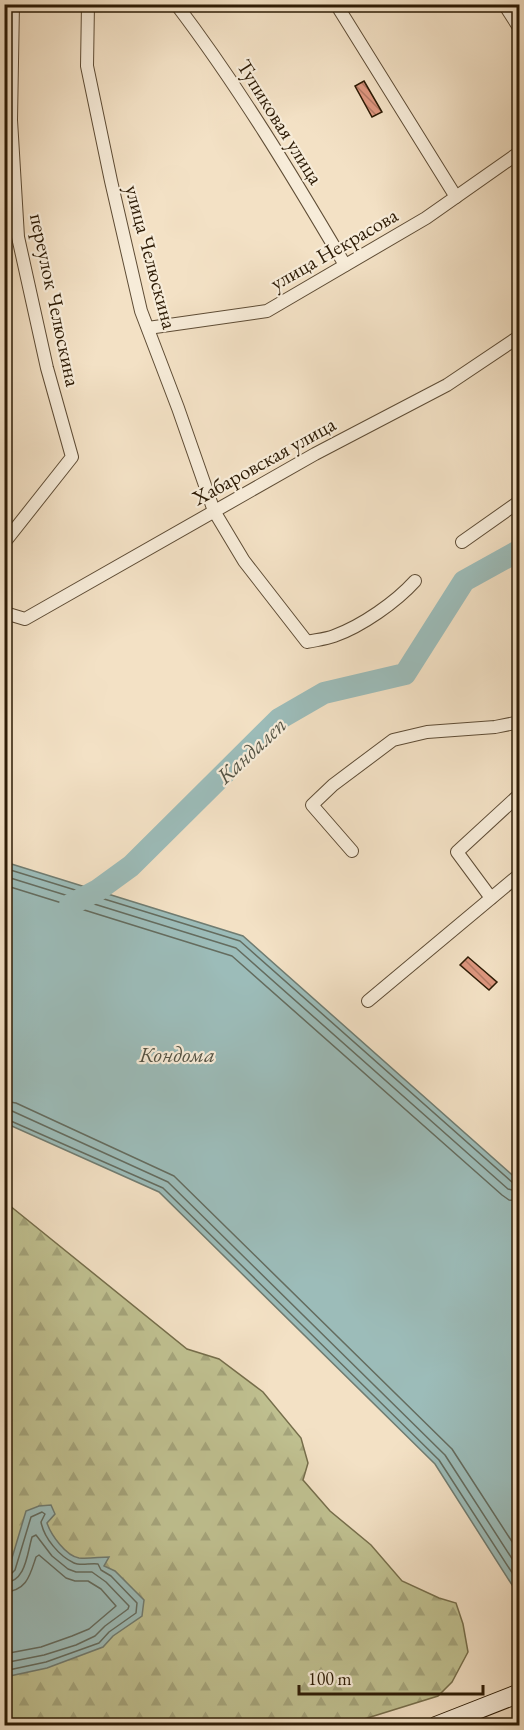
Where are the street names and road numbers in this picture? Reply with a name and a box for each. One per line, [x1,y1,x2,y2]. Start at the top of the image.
street label: Тупиковая улица [231,54,330,190]
street label: улица Челюскина [119,182,184,333]
street label: улица Некрасова [265,201,403,296]
street label: переулок Челюскина [24,211,87,390]
street label: Хабаровская улица [186,410,341,512]

